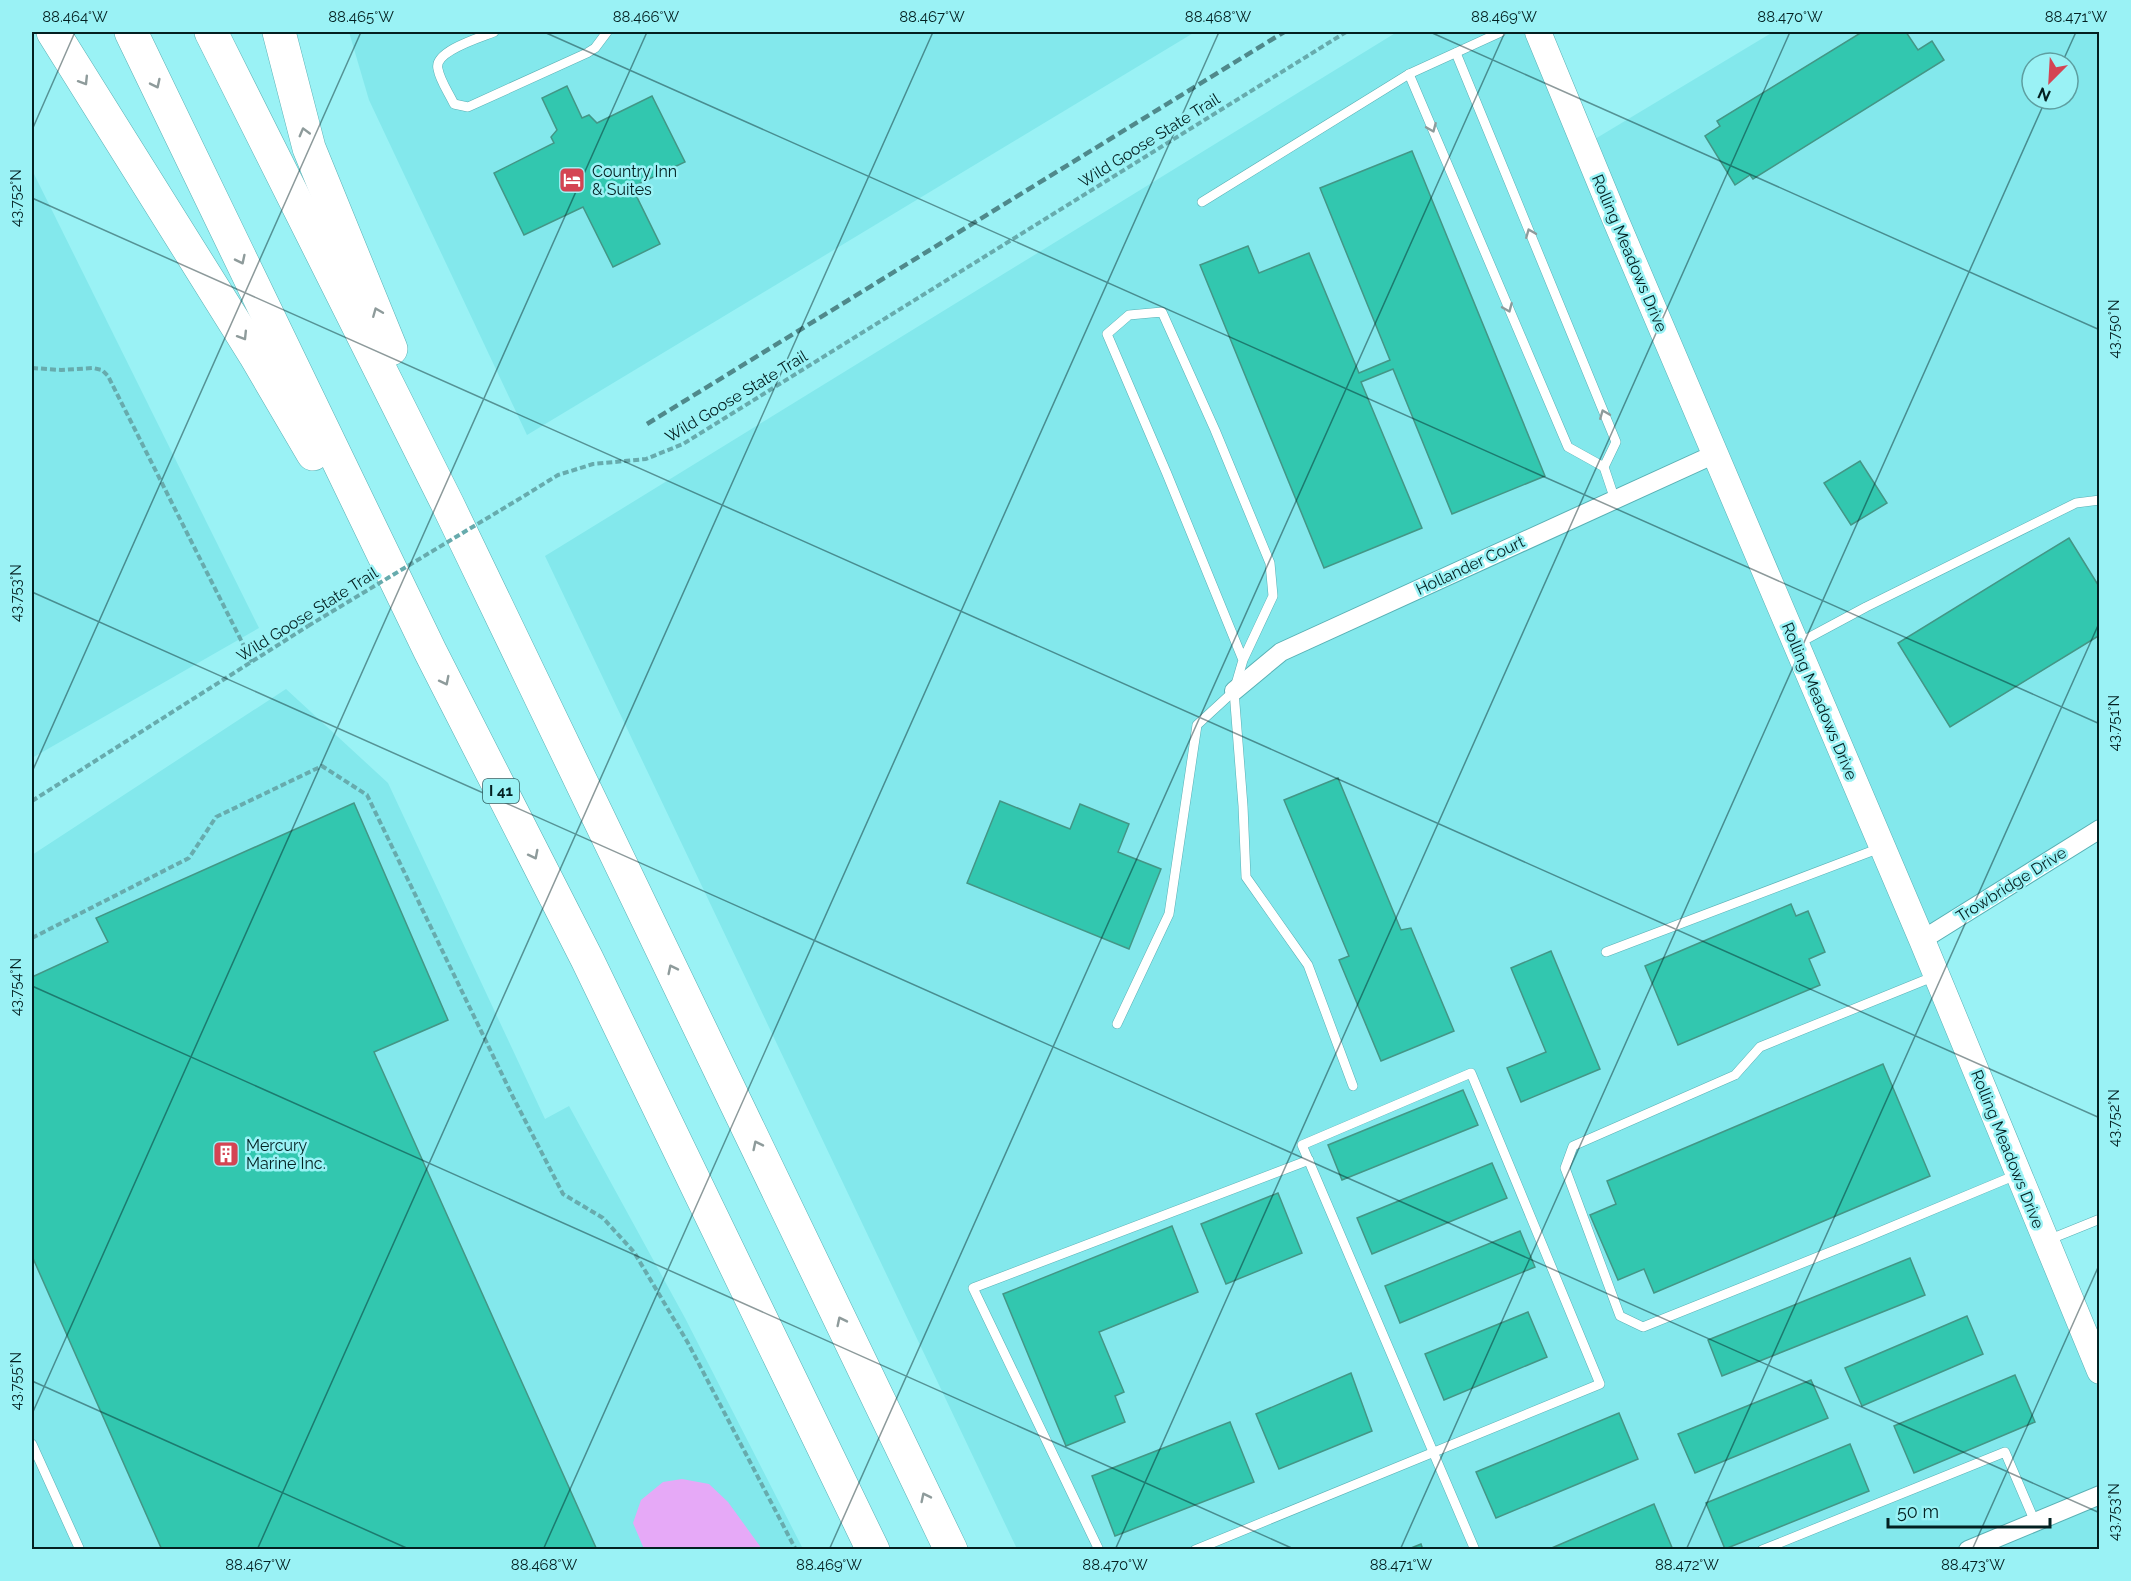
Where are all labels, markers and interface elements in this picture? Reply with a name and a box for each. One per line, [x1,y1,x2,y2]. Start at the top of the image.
text: 88.464°W [42,8,108,26]
text: 88.465°W [328,8,394,26]
text: 88.466°W [613,8,680,26]
text: 88.467°W [899,8,965,26]
text: 88.468°W [1185,8,1252,26]
text: 88.469°W [1471,8,1537,26]
text: 88.470°W [1757,8,1823,26]
text: 88.471°W [2045,8,2108,26]
north arrow [2020,51,2080,111]
one-way arrow [76,75,88,85]
one-way arrow [149,78,161,89]
text: N [2035,83,2054,105]
street label: Wild Goose State Trail [1075,89,1224,192]
one-way arrow [1425,122,1437,133]
one-way arrow [299,127,312,137]
place label: Country Inn & Suites [592,162,677,199]
hotel icon: Country Inn & Suites [557,165,587,195]
text: 43.752°N [7,169,25,227]
street label: Rolling Meadows Drive [1588,172,1671,335]
one-way arrow [1525,228,1537,239]
one-way arrow [234,253,245,264]
text: 43.750°N [2105,299,2123,359]
one-way arrow [1501,301,1513,312]
one-way arrow [372,308,384,319]
one-way arrow [235,330,247,340]
street label: Wild Goose State Trail [662,346,811,446]
one-way arrow [1599,409,1611,420]
street label: Hollander Court [1413,532,1528,599]
street label: Wild Goose State Trail [233,563,382,666]
text: 43.753°N [7,564,25,622]
street label: Rolling Meadows Drive [1778,620,1861,783]
one-way arrow [438,675,449,685]
text: 43.751°N [2105,695,2123,751]
road number: I 41 [483,779,519,803]
street label: Trowbridge Drive [1953,843,2070,926]
one-way arrow [527,848,538,859]
text: 43.754°N [7,958,25,1016]
one-way arrow [668,965,680,976]
street label: Rolling Meadows Drive [1967,1067,2048,1231]
text: 43.752°N [2105,1089,2123,1147]
place label: Mercury Marine Inc. [246,1136,326,1173]
building icon: Mercury Marine Inc. [211,1139,241,1169]
one-way arrow [752,1141,764,1152]
one-way arrow [837,1316,848,1327]
text: 43.755°N [7,1352,25,1410]
text: 43.753°N [2105,1483,2123,1541]
scale bar [1888,1491,2050,1529]
one-way arrow [921,1492,933,1503]
text: 50 m [1897,1501,1939,1522]
text: 88.467°W [225,1556,291,1574]
text: 88.468°W [511,1556,578,1574]
text: 88.469°W [796,1556,862,1574]
text: 88.470°W [1082,1556,1148,1574]
text: 88.471°W [1370,1556,1433,1574]
text: 88.472°W [1655,1556,1719,1574]
text: 88.473°W [1941,1556,2005,1574]

